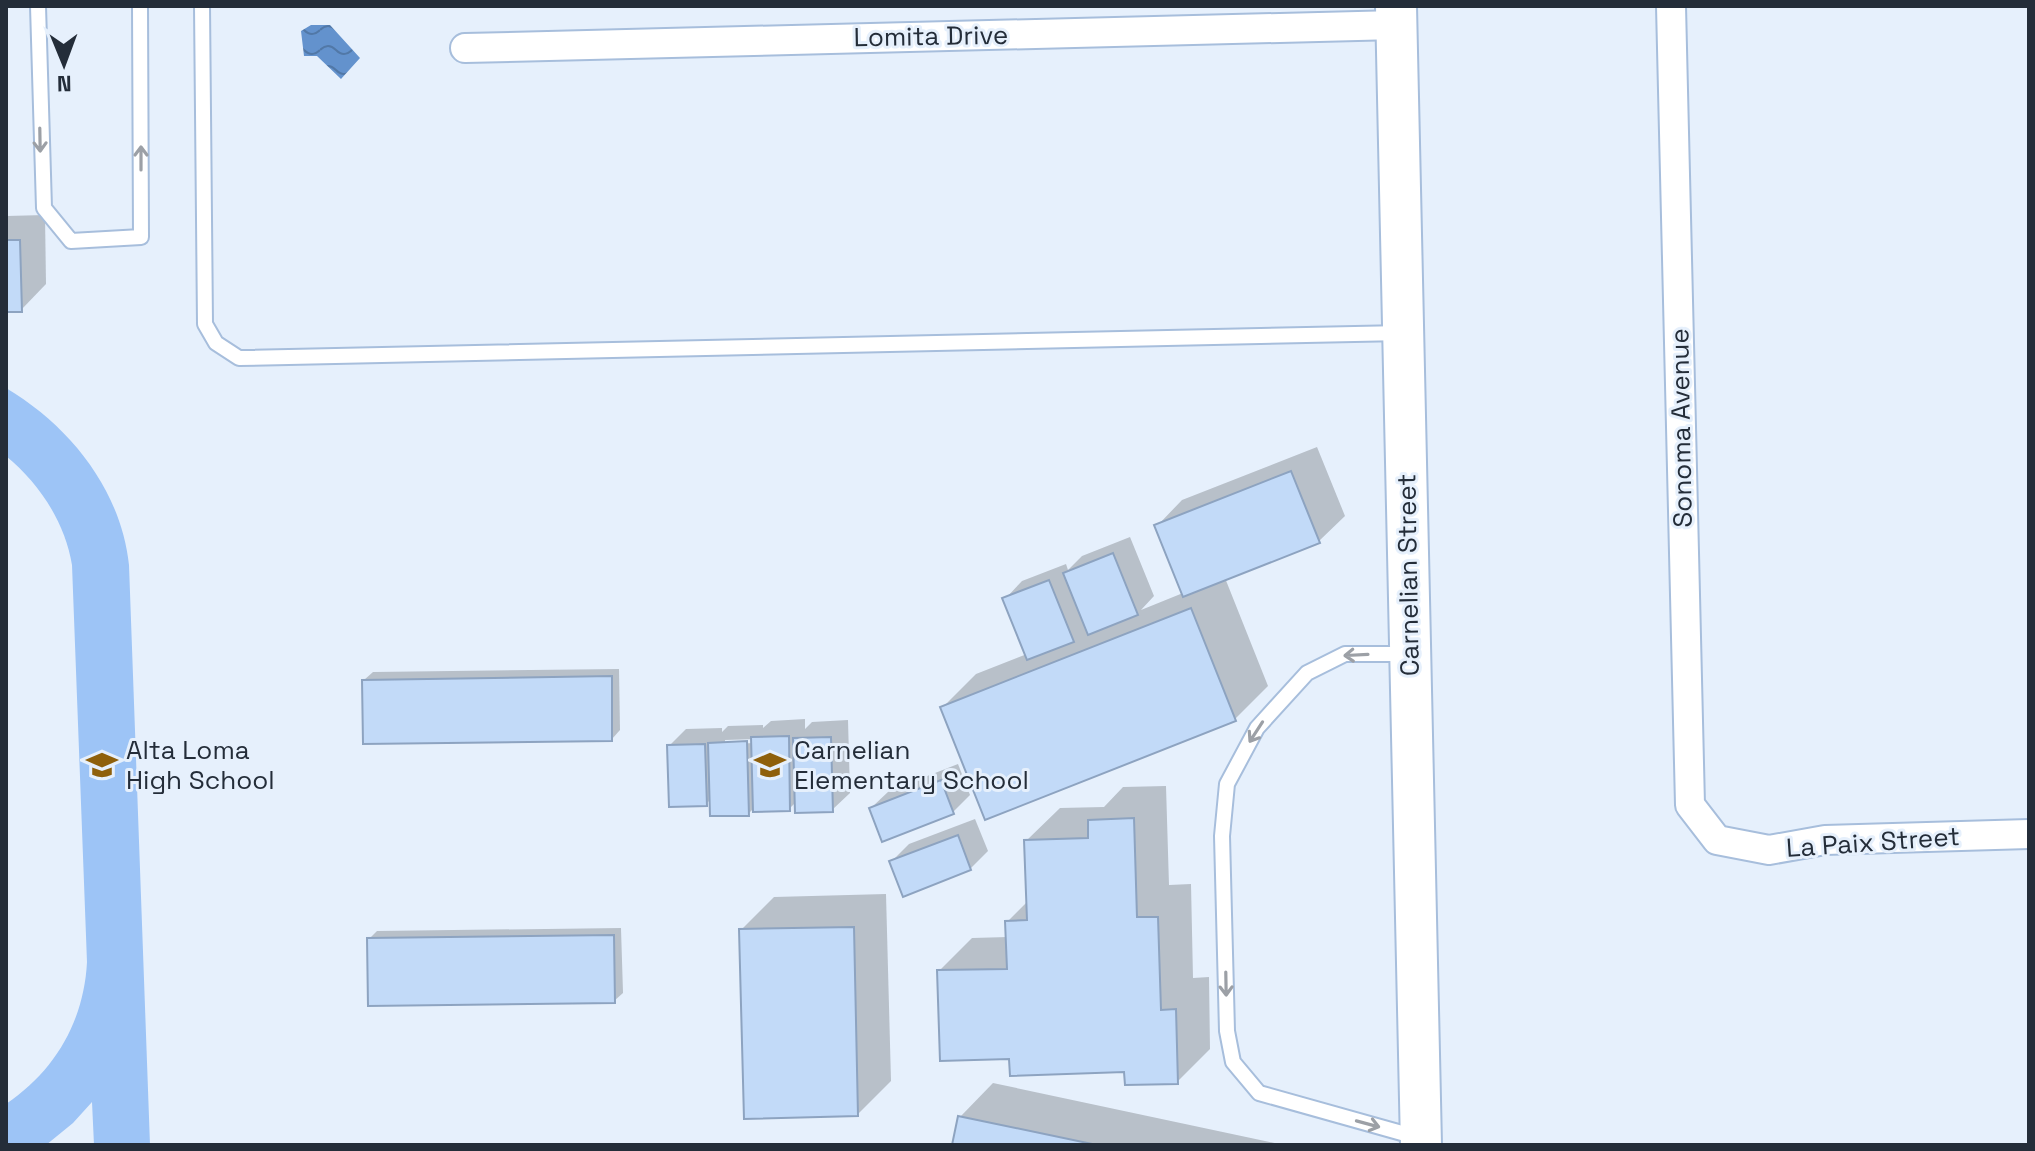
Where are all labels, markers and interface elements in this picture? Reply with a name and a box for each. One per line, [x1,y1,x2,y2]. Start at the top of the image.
street label: Lomita Drive [853,18,1009,54]
north arrow [24,24,104,104]
text: N [57,70,72,98]
one-way arrow [33,126,48,153]
one-way arrow [133,145,149,172]
street label: Sonoma Avenue [1662,328,1700,528]
street label: Carnelian Street [1389,473,1427,677]
one-way arrow [1343,647,1370,662]
one-way arrow [1247,720,1263,743]
place label: Alta Loma High School [126,733,275,797]
place label: Carnelian Elementary School [794,733,1029,797]
school or university icon: Alta Loma High School [85,748,119,782]
school or university icon: Carnelian Elementary School [753,748,787,782]
street label: La Paix Street [1785,819,1961,865]
one-way arrow [1218,970,1234,997]
one-way arrow [1355,1117,1381,1132]

